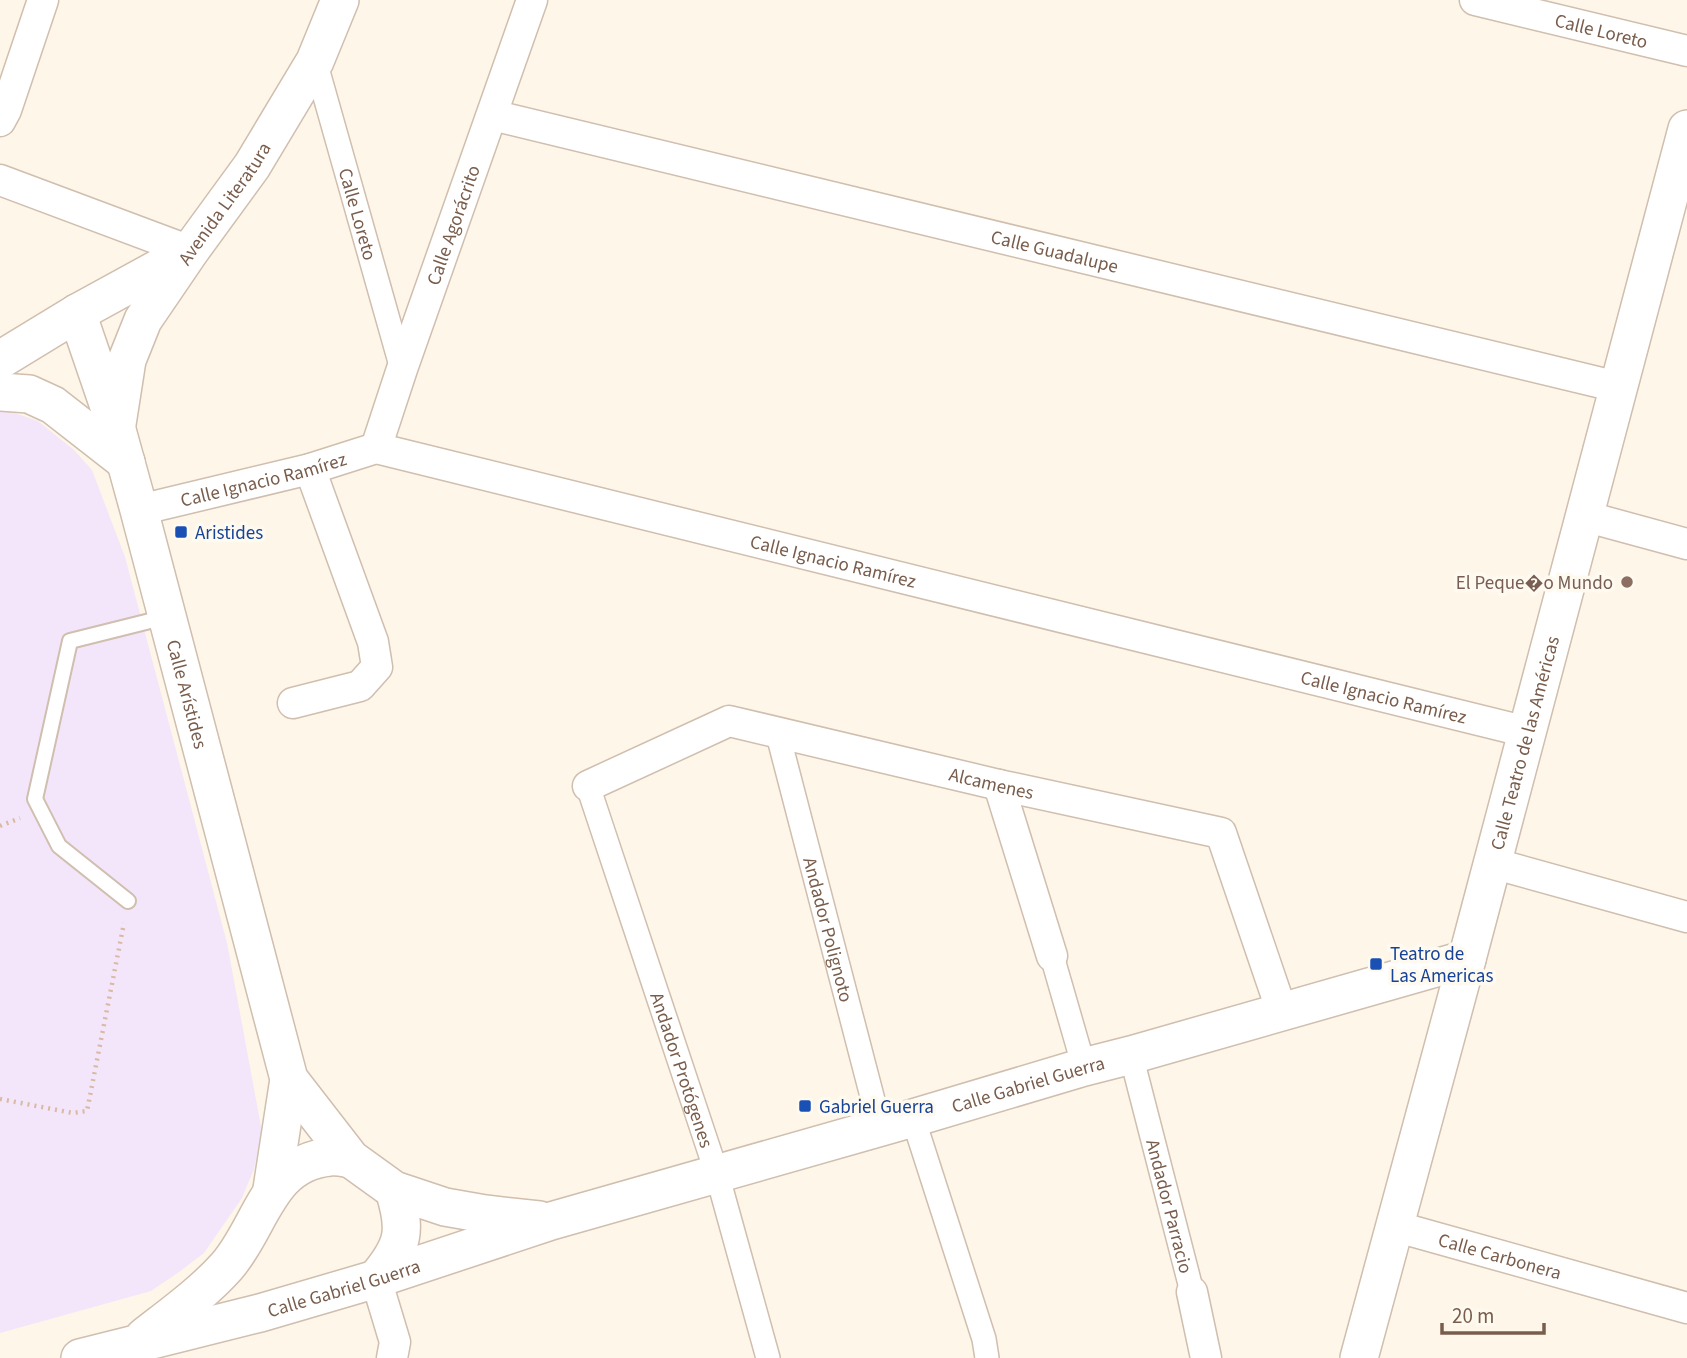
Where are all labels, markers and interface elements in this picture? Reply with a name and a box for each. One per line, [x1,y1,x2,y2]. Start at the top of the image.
street label: Calle Loreto [1552,8,1650,56]
street label: Avenida Literatura [172,138,278,271]
street label: Calle Agorácrito [421,162,488,289]
street label: Calle Loreto [331,165,383,264]
street label: Calle Guadalupe [988,224,1121,281]
street label: Calle Ignacio Ramírez [178,446,350,515]
place label: Aristides [195,520,263,547]
marker: Aristides [173,524,189,540]
street label: Calle Ignacio Ramírez [747,529,919,596]
place label: El Peque�o Mundo [1456,570,1613,597]
marker: El Peque�o Mundo [1619,574,1635,590]
street label: Calle Teatro de las Américas [1484,633,1567,853]
street label: Calle Arístides [159,637,213,752]
street label: Calle Ignacio Ramírez [1297,665,1469,732]
street label: Alcamenes [946,762,1036,807]
street label: Andador Polignoto [795,854,859,1005]
place label: Teatro de Las Americas [1390,941,1493,990]
marker: Teatro de Las Americas [1368,956,1384,972]
street label: Andador Protógenes [642,989,719,1152]
street label: Calle Gabriel Guerra [948,1050,1108,1121]
place label: Gabriel Guerra [819,1094,934,1121]
marker: Gabriel Guerra [797,1098,813,1114]
street label: Andador Parracio [1138,1136,1199,1276]
street label: Calle Carbonera [1435,1227,1564,1287]
street label: Calle Gabriel Guerra [265,1253,424,1325]
scale bar [1442,1292,1544,1336]
text: 20 m [1452,1301,1494,1331]

